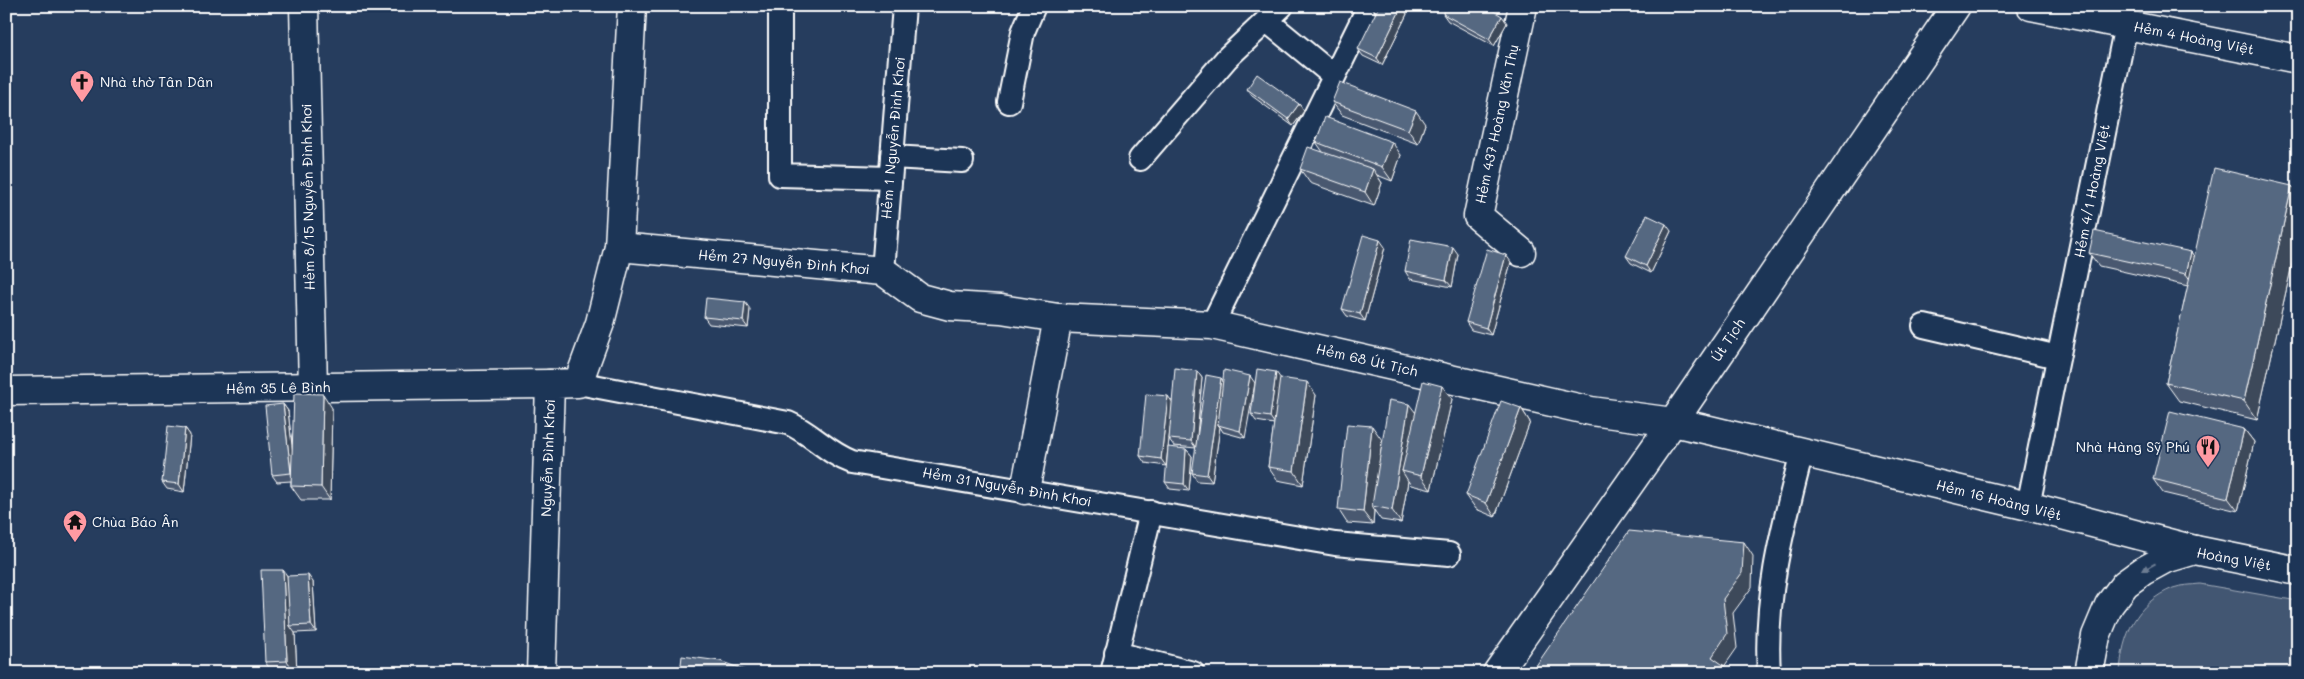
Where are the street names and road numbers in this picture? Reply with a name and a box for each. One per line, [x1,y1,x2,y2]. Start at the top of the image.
street label: Hẻm 4 Hoàng Việt [2132,16,2256,59]
street label: Hẻm 437 Hoàng Văn Thụ [1470,42,1523,205]
street label: Hẻm 1 Nguyễn Đình Khơi [876,56,909,220]
street label: Hẻm 8/15 Nguyễn Đình Khơi [296,103,319,291]
street label: Hẻm 4/1 Hoàng Việt [2069,122,2114,260]
street label: Hẻm 27 Nguyễn Đình Khơi [697,245,871,278]
street label: Út Tịch [1706,314,1749,365]
street label: Hẻm 68 Út Tịch [1314,339,1420,380]
street label: Hẻm 35 Lê Bình [226,377,330,398]
street label: Nguyễn Đình Khơi [536,399,559,517]
street label: Hẻm 31 Nguyễn Đình Khơi [921,462,1093,511]
street label: Hẻm 16 Hoàng Việt [1934,475,2064,524]
street label: Hoàng Việt [2195,543,2273,574]

